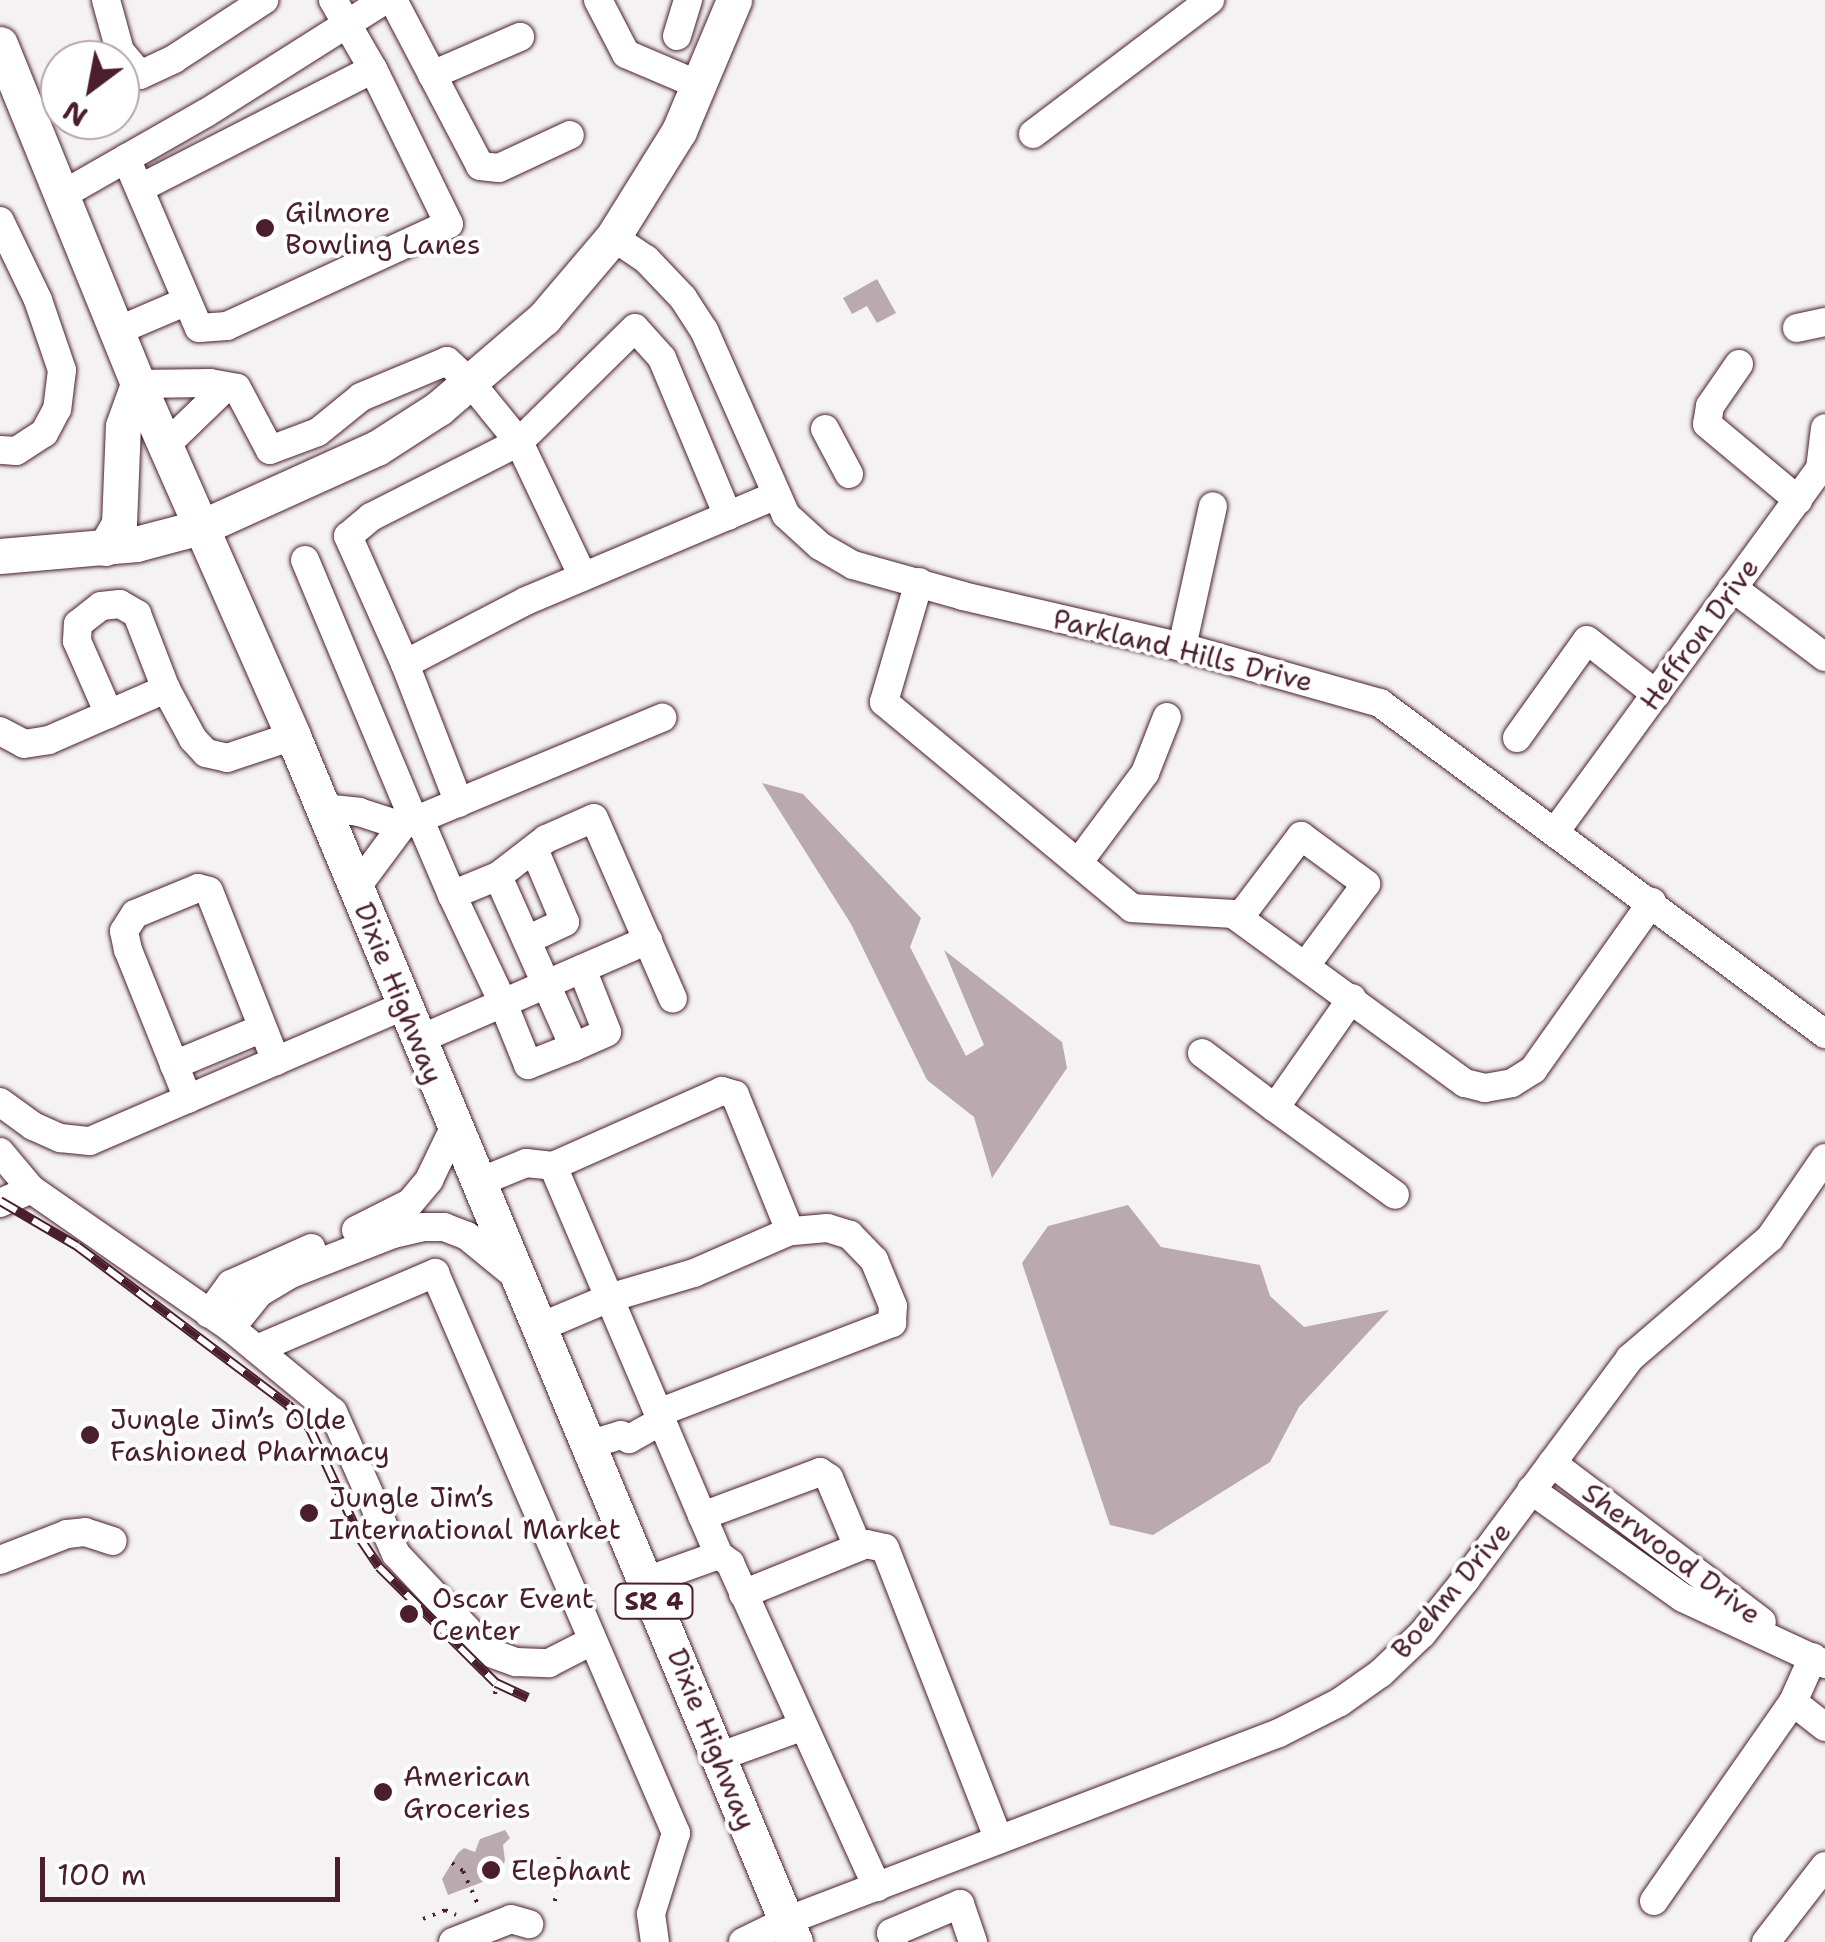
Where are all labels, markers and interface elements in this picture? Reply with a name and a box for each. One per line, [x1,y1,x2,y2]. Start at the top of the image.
north arrow [40,40,140,140]
text: N [56,92,95,136]
place label: Gilmore Bowling Lanes [285,195,481,261]
marker: Gilmore Bowling Lanes [254,217,276,239]
street label: Heffron Drive [1632,551,1766,717]
street label: Parkland Hills Drive [1050,601,1316,699]
street label: Dixie Highway [347,897,451,1089]
place label: Jungle Jim’s Olde Fashioned Pharmacy [110,1402,390,1468]
marker: Jungle Jim’s Olde Fashioned Pharmacy [79,1424,101,1446]
street label: Sherwood Drive [1576,1475,1768,1631]
place label: Jungle Jim’s International Market [329,1480,621,1546]
marker: Jungle Jim’s International Market [298,1502,320,1524]
street label: Boehm Drive [1384,1515,1518,1665]
place label: Oscar Event Center [432,1581,594,1647]
road number: SR 4 [614,1581,694,1621]
marker: Oscar Event Center [396,1601,422,1627]
street label: Dixie Highway [660,1643,764,1835]
place label: American Groceries [403,1759,531,1825]
marker: American Groceries [372,1781,394,1803]
scale bar [45,1837,345,1899]
place label: Elephant [511,1853,631,1887]
text: 100 m [57,1854,147,1895]
marker: Elephant [480,1859,502,1881]

